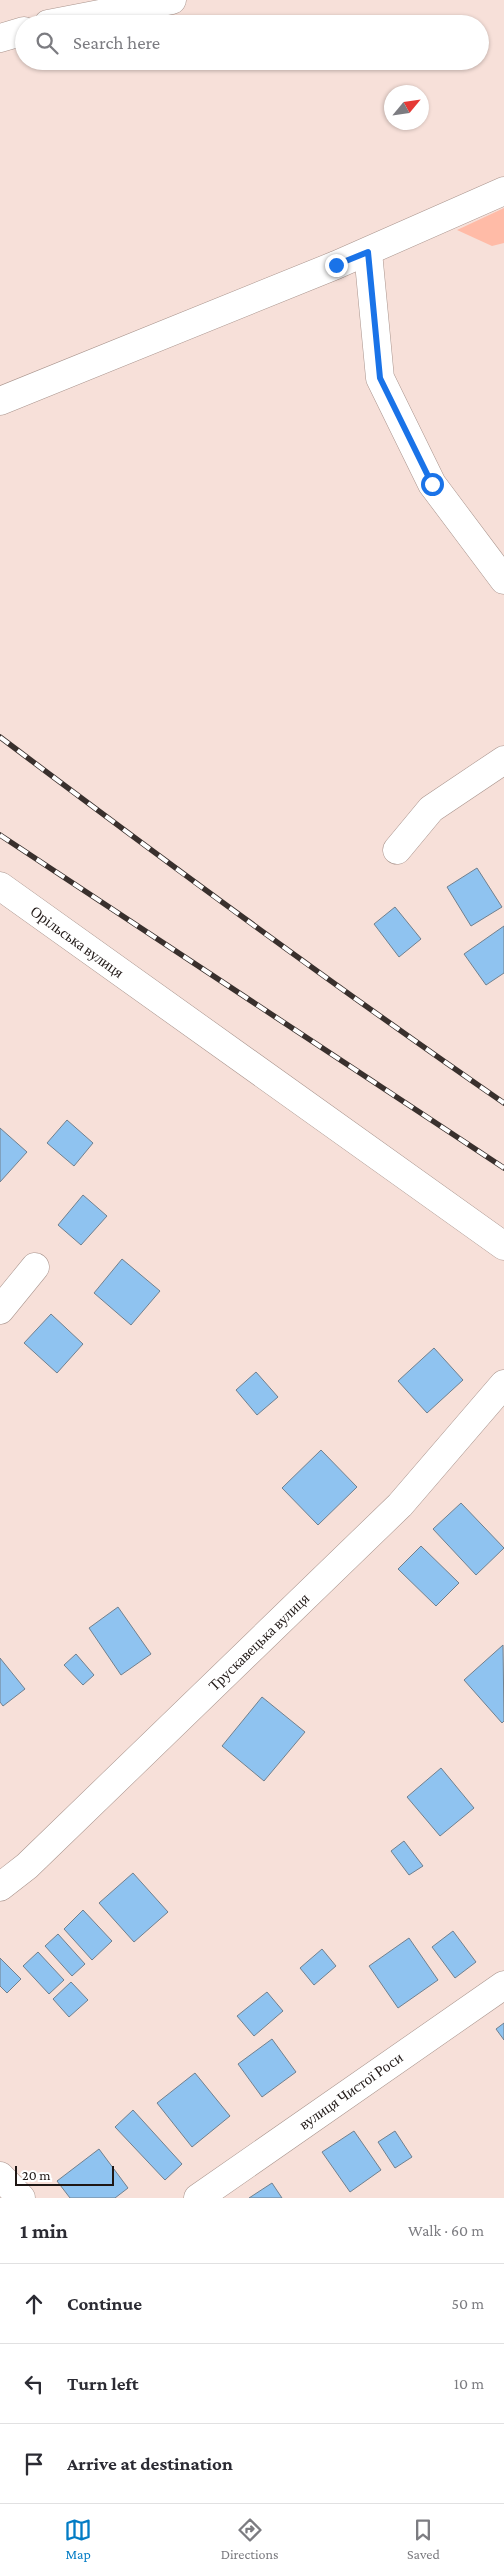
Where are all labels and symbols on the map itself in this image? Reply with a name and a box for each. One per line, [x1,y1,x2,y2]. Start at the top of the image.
north arrow [384,85,429,130]
route end [325,254,348,277]
route start [421,473,444,496]
street label: Орільська вулиця [28,903,127,981]
street label: Трускавецька вулиця [206,1590,312,1694]
street label: вулиця Чистої Роси [296,2049,406,2133]
scale bar [15,2163,114,2186]

